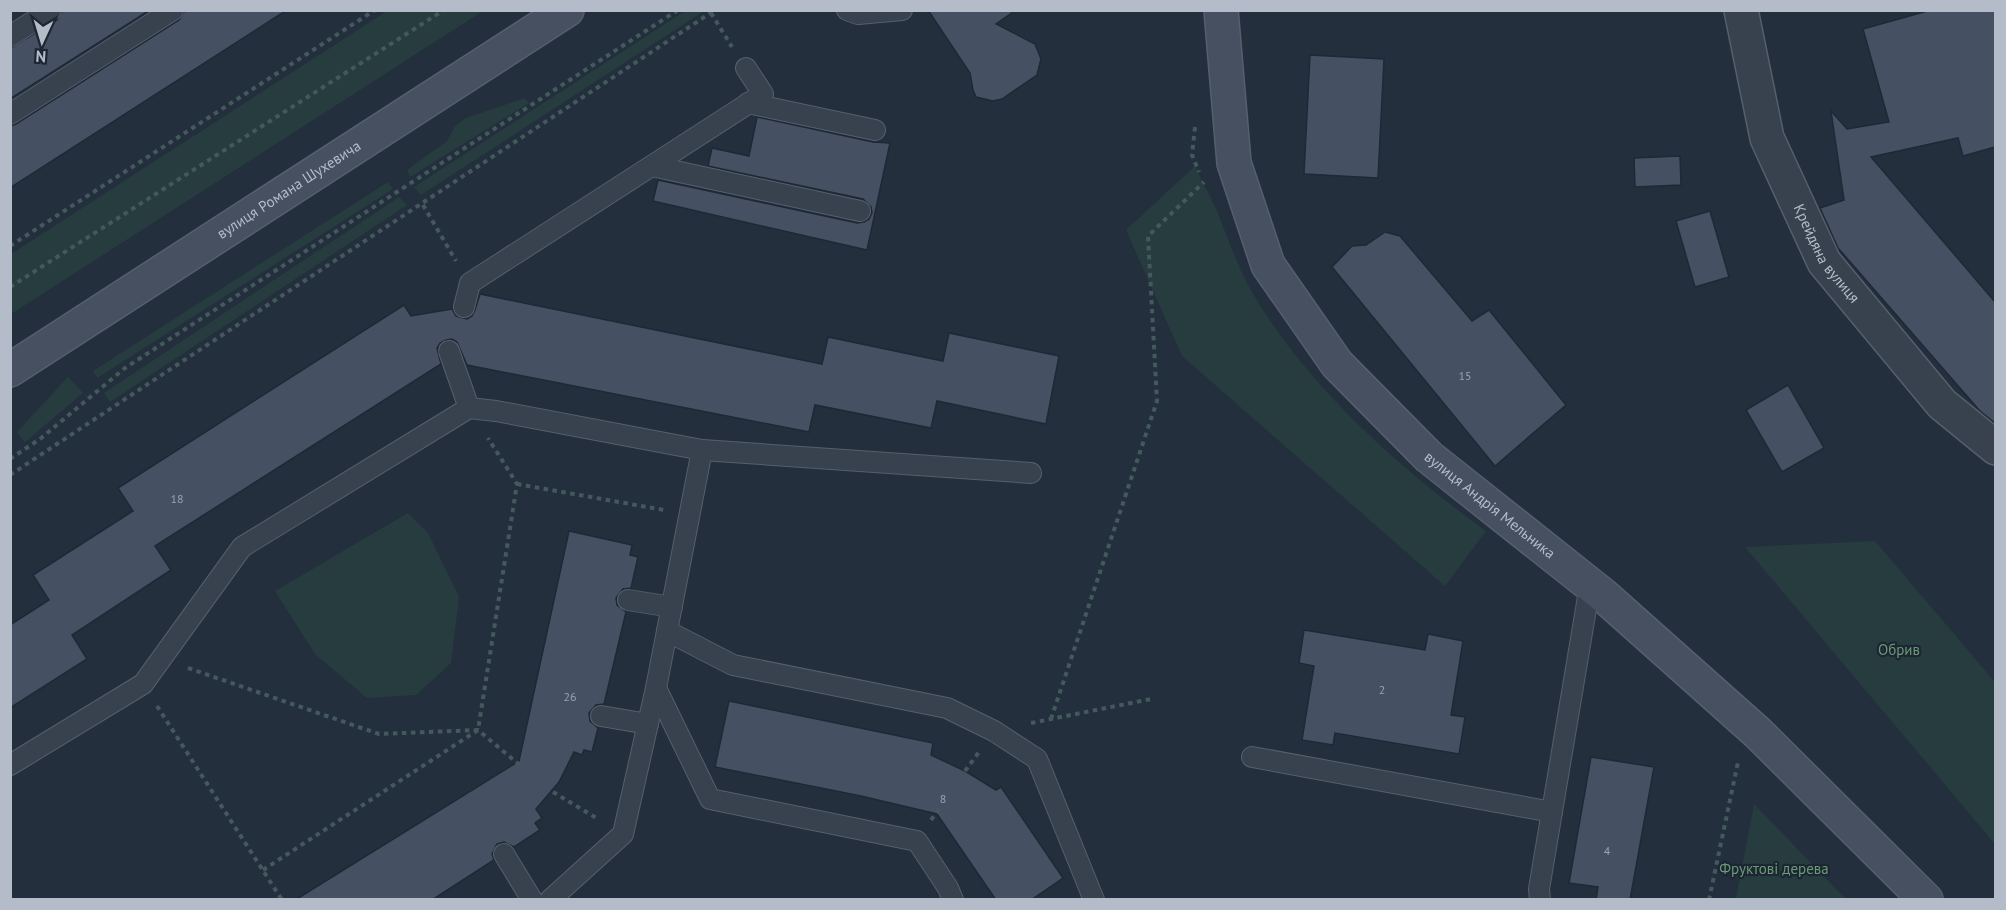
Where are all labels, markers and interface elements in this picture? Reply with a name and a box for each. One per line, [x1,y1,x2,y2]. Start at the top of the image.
north arrow [12,12,72,72]
text: N [35,47,47,67]
street label: вулиця Романа Шухевича [213,136,364,243]
street label: Крейдяна вулиця [1790,201,1864,307]
house number: 15 [1458,368,1472,383]
street label: вулиця Андрія Мельника [1421,447,1559,562]
house number: 18 [170,491,184,506]
park label: Обрив [1878,640,1920,659]
house number: 2 [1379,682,1385,697]
house number: 26 [563,689,577,704]
house number: 8 [940,791,946,806]
house number: 4 [1604,843,1611,858]
park label: Фруктові дерева [1719,859,1829,878]

